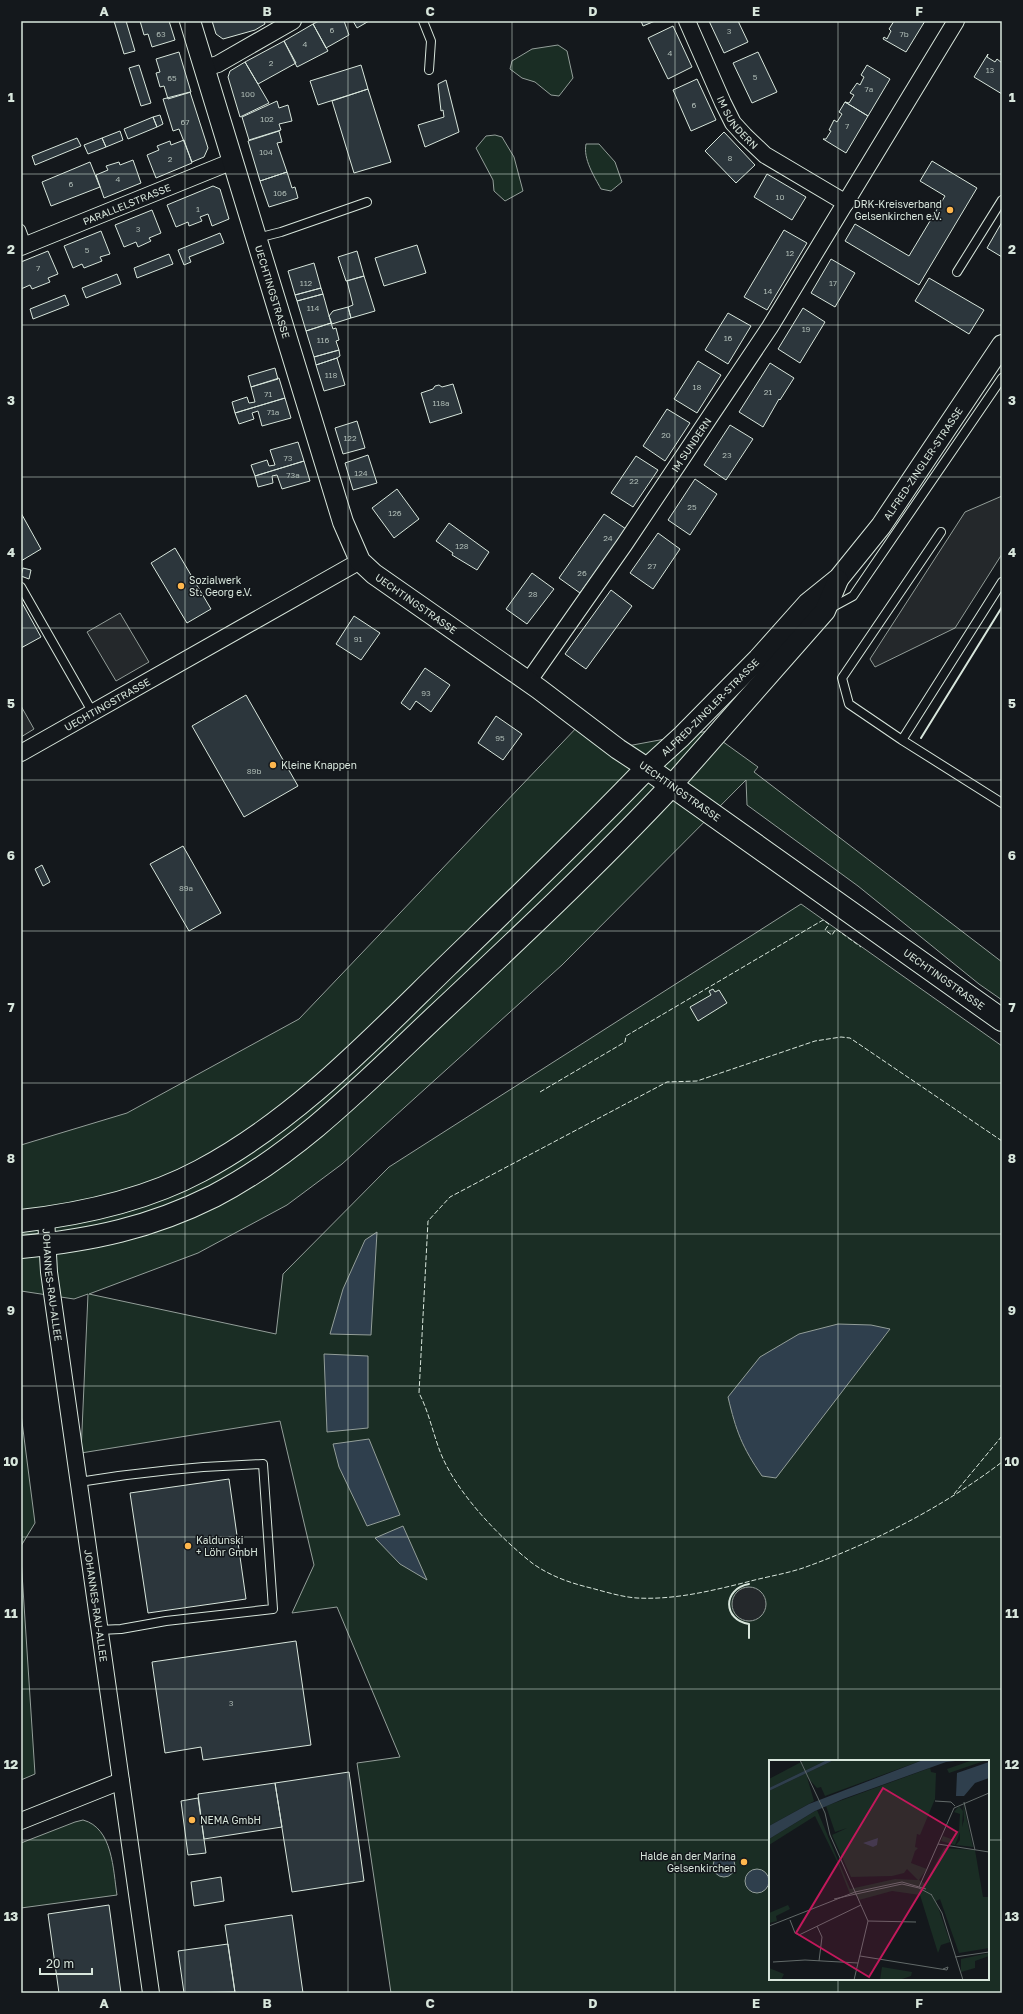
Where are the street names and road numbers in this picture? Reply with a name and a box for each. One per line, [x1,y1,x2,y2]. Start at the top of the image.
street label: IM SUNDERN [715,94,761,151]
street label: PARALLELSTRASSE [81,181,172,227]
street label: UECHTINGSTRASSE [253,244,293,340]
street label: ALFRED-ZINGLER-STRASSE [881,405,965,522]
street label: IM SUNDERN [669,415,714,474]
street label: UECHTINGSTRASSE [373,571,459,636]
street label: ALFRED-ZINGLER-STRASSE [658,656,761,758]
street label: UECHTINGSTRASSE [62,675,152,733]
street label: UECHTINGSTRASSE [637,758,723,824]
street label: UECHTINGSTRASSE [901,946,987,1012]
street label: JOHANNES-RAU-ALLEE [41,1228,65,1342]
street label: JOHANNES-RAU-ALLEE [82,1549,110,1663]

